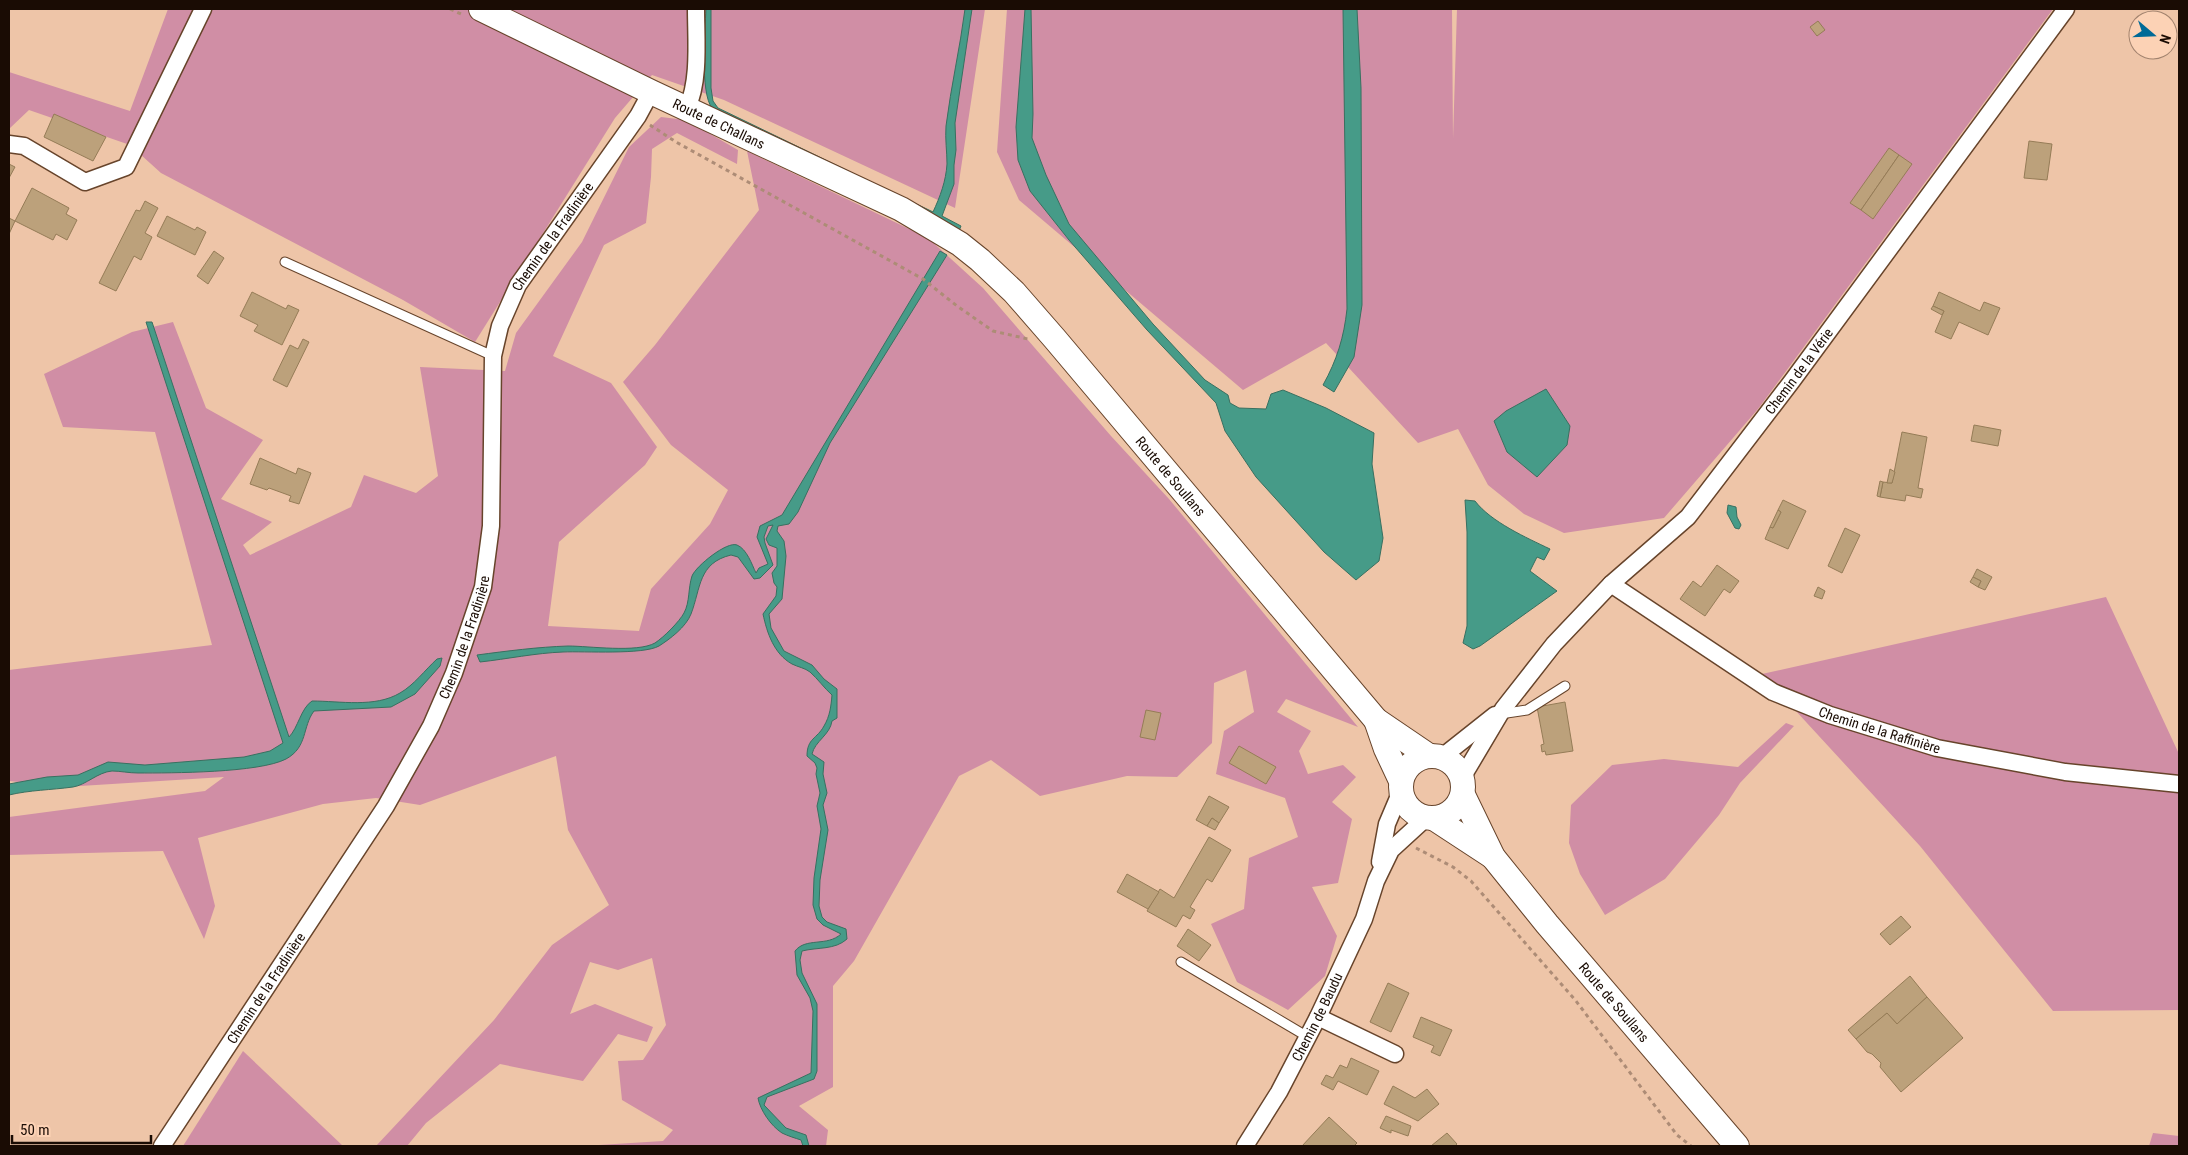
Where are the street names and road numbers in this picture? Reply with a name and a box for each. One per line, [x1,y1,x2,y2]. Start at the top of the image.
street label: Route de Challans [670,95,767,152]
street label: Chemin de la Fradinière [508,179,597,293]
street label: Chemin de la Vérie [1762,325,1836,417]
street label: Route de Soullans [1133,433,1209,519]
street label: Chemin de la Fradinière [436,574,492,701]
street label: Chemin de la Raffinière [1816,703,1943,757]
street label: Chemin de la Fradinière [224,929,309,1047]
street label: Route de Soullans [1576,959,1652,1045]
street label: Chemin de Baudu [1288,970,1346,1064]

